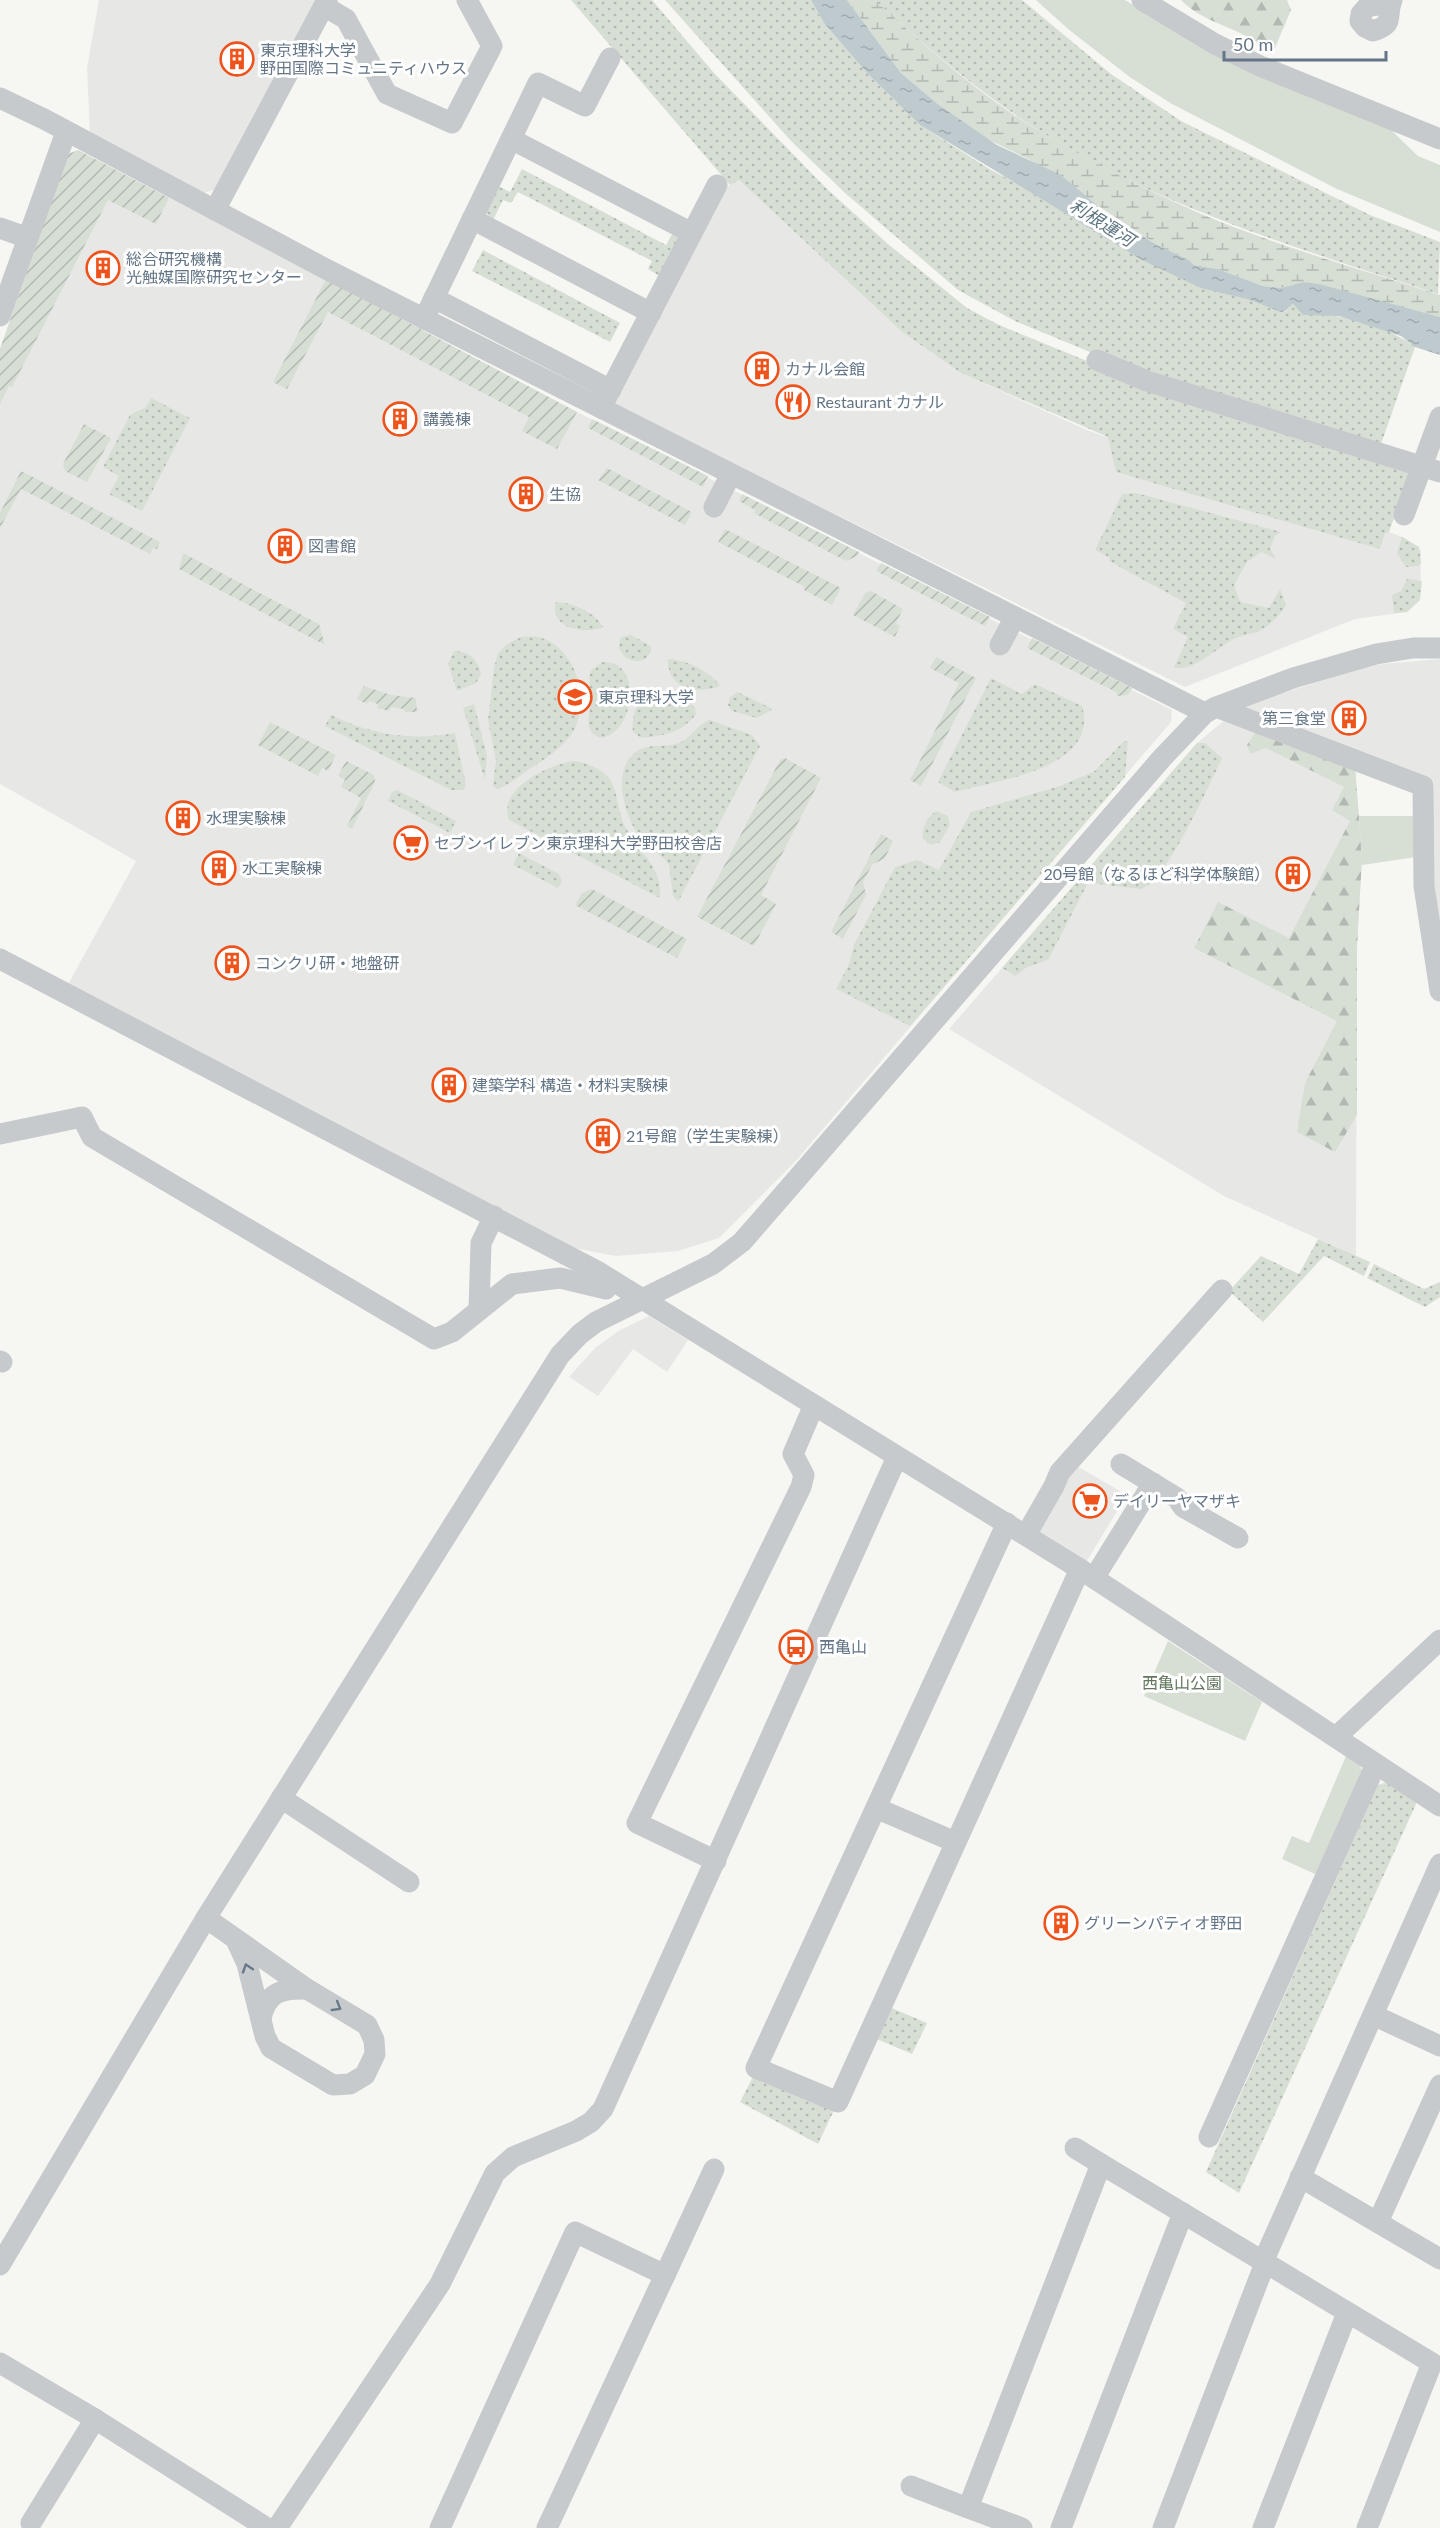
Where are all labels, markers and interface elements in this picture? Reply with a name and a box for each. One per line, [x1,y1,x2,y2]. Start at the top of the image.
scale bar [1224,24,1386,62]
text: 50 m [1233,33,1273,55]
place label: 東京理科大学 野田国際コミュニティハウス [260,40,467,77]
building icon: 東京理科大学 野田国際コミュニティハウス [219,41,255,77]
water label: 利根運河 [1066,194,1141,252]
place label: 総合研究機構 光触媒国際研究センター [126,249,302,286]
building icon: 総合研究機構 光触媒国際研究センター [85,250,121,286]
building icon: カナル会館 [744,351,780,387]
place label: カナル会館 [785,359,865,378]
restaurant icon: Restaurant カナル [775,384,811,420]
place label: Restaurant カナル [816,392,944,411]
building icon: 講義棟 [382,401,418,437]
place label: 講義棟 [423,409,471,428]
building icon: 生協 [508,476,544,512]
place label: 生協 [549,484,581,503]
building icon: 図書館 [267,528,303,564]
place label: 図書館 [308,536,356,555]
school or university icon: 東京理科大学 [557,679,593,715]
place label: 東京理科大学 [598,687,694,706]
building icon: 第三食堂 [1331,700,1367,736]
place label: 第三食堂 [1262,708,1326,727]
building icon: 水理実験棟 [165,800,201,836]
place label: 水理実験棟 [206,808,286,827]
supermarket icon: セブンイレブン東京理科大学野田校舎店 [393,825,429,861]
place label: セブンイレブン東京理科大学野田校舎店 [434,833,722,852]
building icon: 水工実験棟 [201,850,237,886]
building icon: 20号館（なるほど科学体験館） [1275,856,1311,892]
place label: 水工実験棟 [242,858,322,877]
place label: 20号館（なるほど科学体験館） [1043,864,1270,883]
building icon: コンクリ研・地盤研 [214,945,250,981]
place label: コンクリ研・地盤研 [255,953,399,972]
building icon: 建築学科 構造・材料実験棟 [431,1067,467,1103]
place label: 建築学科 構造・材料実験棟 [472,1075,668,1094]
building icon: 21号館（学生実験棟） [585,1118,621,1154]
place label: 21号館（学生実験棟） [626,1126,789,1145]
supermarket icon: デイリーヤマザキ [1072,1483,1108,1519]
place label: デイリーヤマザキ [1113,1491,1241,1510]
bus stop icon: 西亀山 [778,1629,814,1665]
place label: 西亀山 [819,1637,867,1656]
park label: 西亀山公園 [1142,1673,1222,1692]
building icon: グリーンパティオ野田 [1043,1905,1079,1941]
place label: グリーンパティオ野田 [1084,1913,1242,1932]
one-way arrow [242,1963,254,1974]
one-way arrow [331,2000,341,2012]

